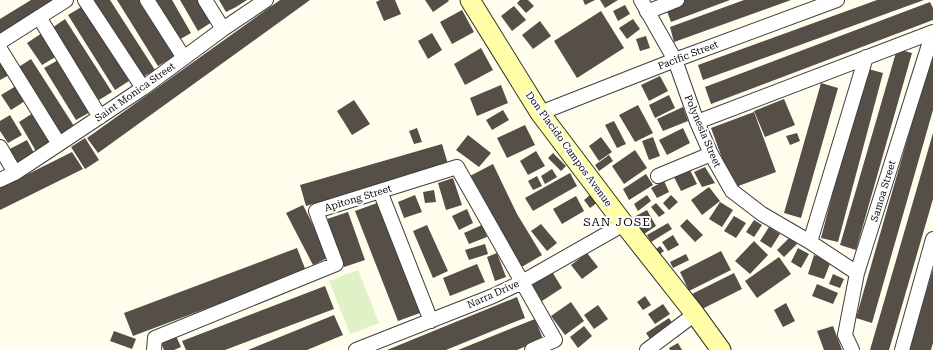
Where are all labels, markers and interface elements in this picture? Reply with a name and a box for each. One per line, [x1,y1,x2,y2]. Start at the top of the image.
street label: Pacific Street [656,38,720,72]
street label: Saint Monica Street [93,60,177,124]
street label: Don Placido Campos Avenue [524,90,615,209]
street label: Polynesia Street [683,93,723,169]
street label: Samoa Street [868,159,898,223]
street label: Apitong Street [323,182,393,213]
district label: SAN JOSE [583,215,651,229]
street label: Narra Drive [465,277,521,310]

